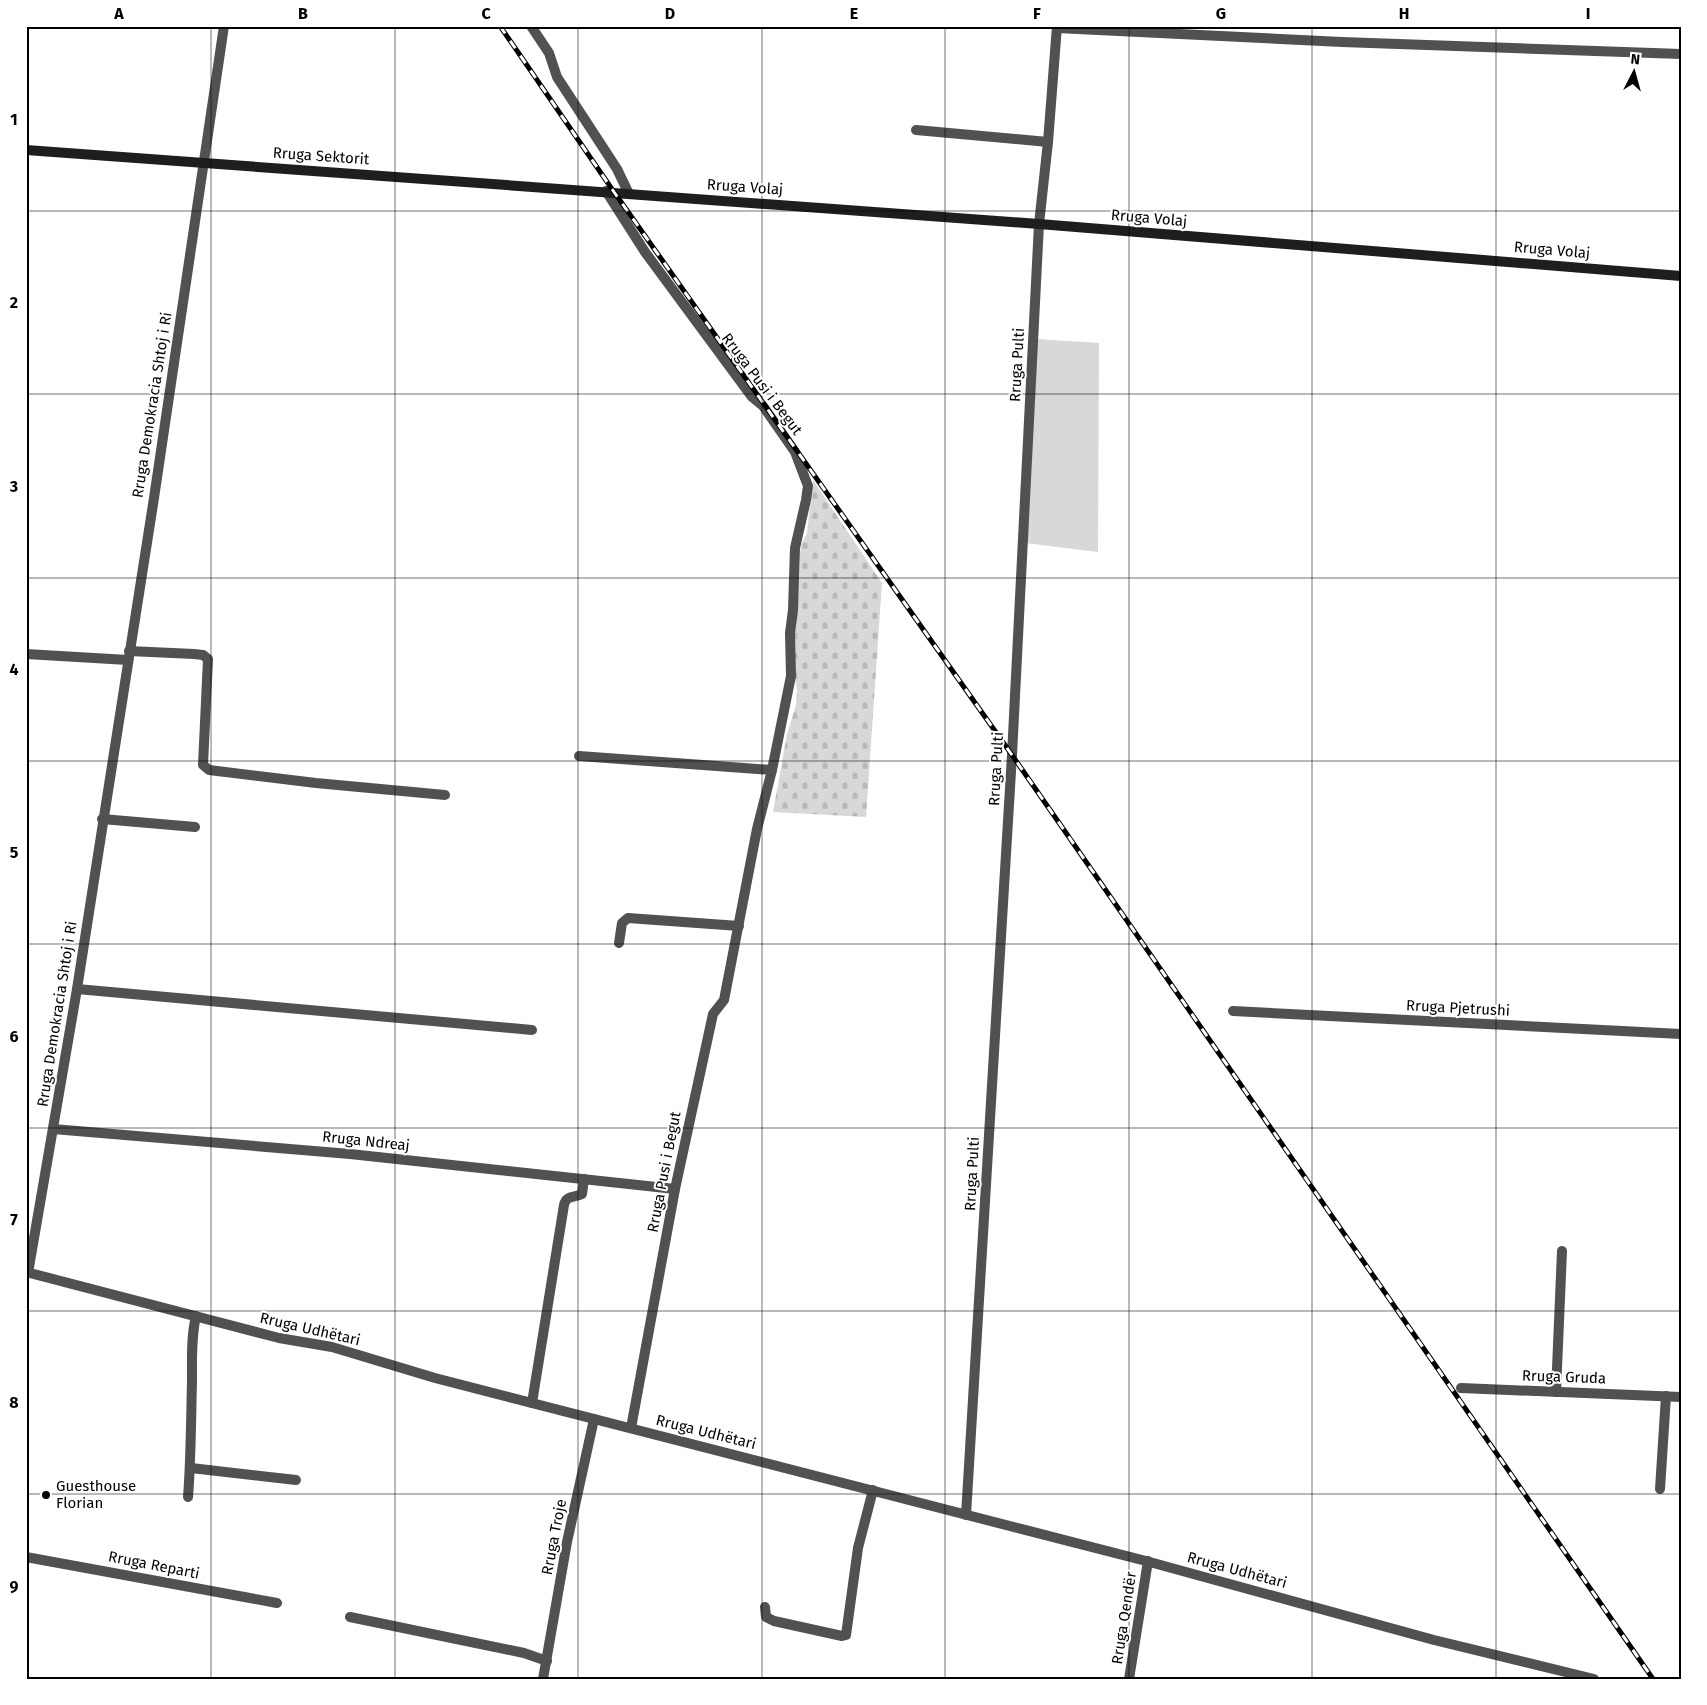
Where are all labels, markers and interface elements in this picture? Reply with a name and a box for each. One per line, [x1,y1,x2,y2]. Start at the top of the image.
text: A [113,4,124,23]
text: B [298,4,308,23]
text: C [481,4,491,23]
text: D [665,4,675,23]
text: E [850,4,858,23]
text: F [1033,4,1041,23]
text: G [1216,4,1226,23]
text: H [1399,4,1409,23]
text: I [1586,4,1590,23]
north arrow [1610,48,1660,98]
text: N [1630,51,1641,69]
text: 1 [10,110,18,129]
street label: Rruga Sektorit [272,144,370,168]
street label: Rruga Volaj [706,175,784,199]
street label: Rruga Volaj [1110,206,1188,230]
street label: Rruga Volaj [1513,238,1591,262]
text: 2 [10,293,18,312]
street label: Rruga Demokracia Shtoj i Ri [128,311,176,499]
street label: Rruga Pulti [1006,327,1028,403]
street label: Rruga Pusi i Begut [718,330,806,439]
text: 3 [9,477,18,496]
text: 4 [9,660,19,679]
street label: Rruga Pulti [985,731,1007,807]
text: 5 [10,843,19,862]
street label: Rruga Demokracia Shtoj i Ri [33,920,81,1108]
street label: Rruga Pjetrushi [1406,996,1510,1020]
text: 6 [9,1027,19,1046]
street label: Rruga Pusi i Begut [643,1109,685,1234]
street label: Rruga Ndreaj [321,1127,411,1155]
street label: Rruga Pulti [961,1136,983,1212]
text: 7 [10,1210,18,1229]
street label: Rruga Udhëtari [258,1309,362,1349]
street label: Rruga Gruda [1522,1367,1606,1387]
text: 8 [9,1393,19,1412]
street label: Rruga Udhëtari [654,1411,758,1453]
place label: Guesthouse Florian [56,1477,136,1512]
marker: Guesthouse Florian [40,1489,52,1501]
street label: Rruga Troje [538,1497,570,1577]
street label: Rruga Reparti [107,1547,201,1583]
street label: Rruga Udhëtari [1185,1548,1289,1592]
street label: Rruga Qendër [1108,1570,1140,1666]
text: 9 [10,1577,19,1596]

